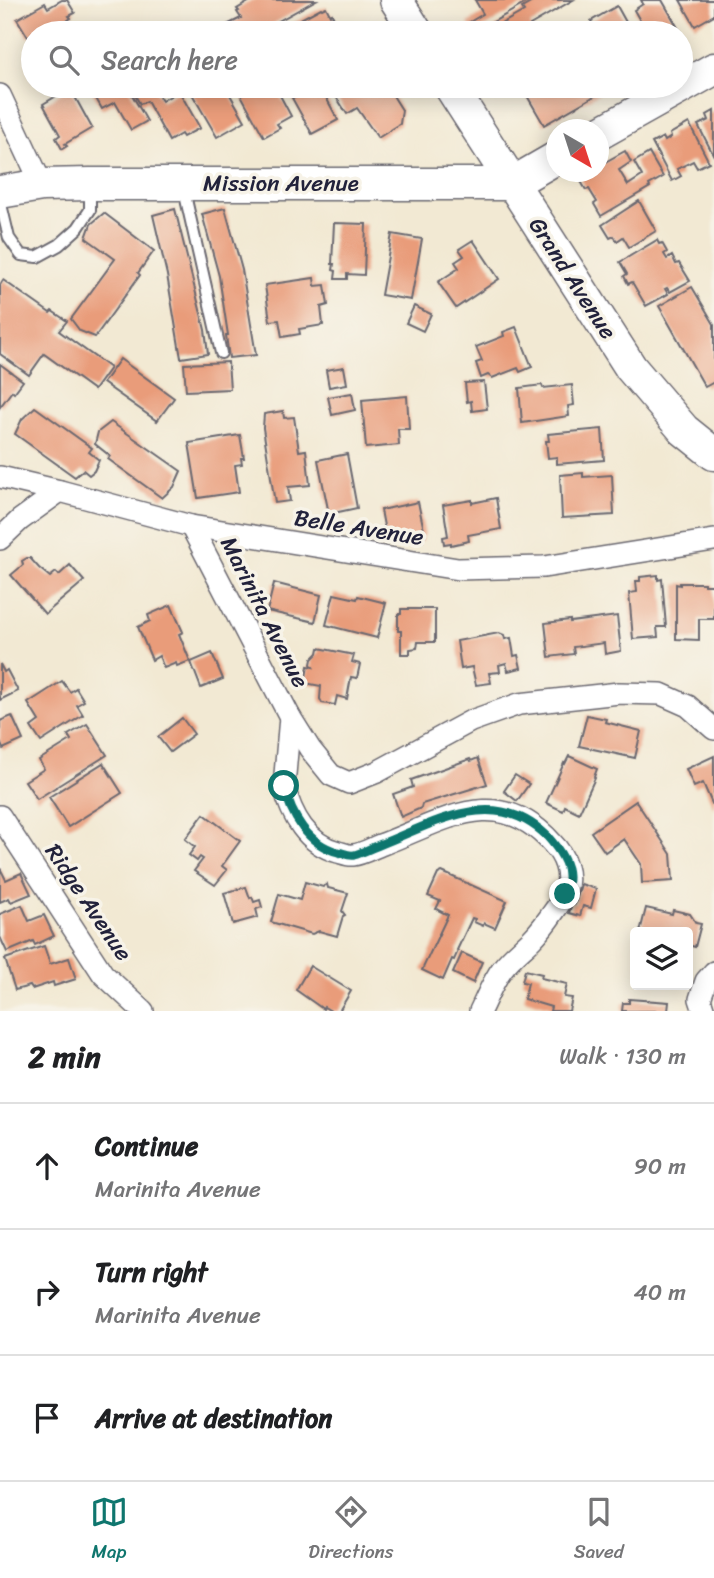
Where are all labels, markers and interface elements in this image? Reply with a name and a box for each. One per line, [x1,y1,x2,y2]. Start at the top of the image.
search box [21,21,693,98]
text: Search here [101,37,238,83]
icon: search [45,41,83,79]
north arrow [546,119,609,182]
street label: Mission Avenue [203,163,359,204]
street label: Grand Avenue [517,208,628,348]
street label: Belle Avenue [291,497,427,558]
street label: Marinita Avenue [209,529,321,696]
route start [268,770,299,801]
street label: Ridge Avenue [34,835,143,970]
route end [549,878,580,909]
map controls [630,927,693,990]
button: layers [630,927,693,990]
text: 2 min [28,1030,101,1084]
text: Walk · 130 m [559,1036,686,1077]
text: Continue [95,1123,198,1169]
text: 90 m [634,1146,686,1187]
icon: ahead [28,1147,66,1185]
text: Marinita Avenue [95,1169,261,1210]
text: Turn right [95,1249,208,1295]
text: 40 m [633,1272,686,1313]
icon: right [28,1273,66,1311]
text: Marinita Avenue [95,1295,261,1336]
text: Arrive at destination [95,1395,332,1441]
icon: arrive [28,1399,66,1437]
tab: Map [90,1493,128,1568]
tab: Directions [308,1493,394,1568]
tab: Saved [574,1493,624,1568]

